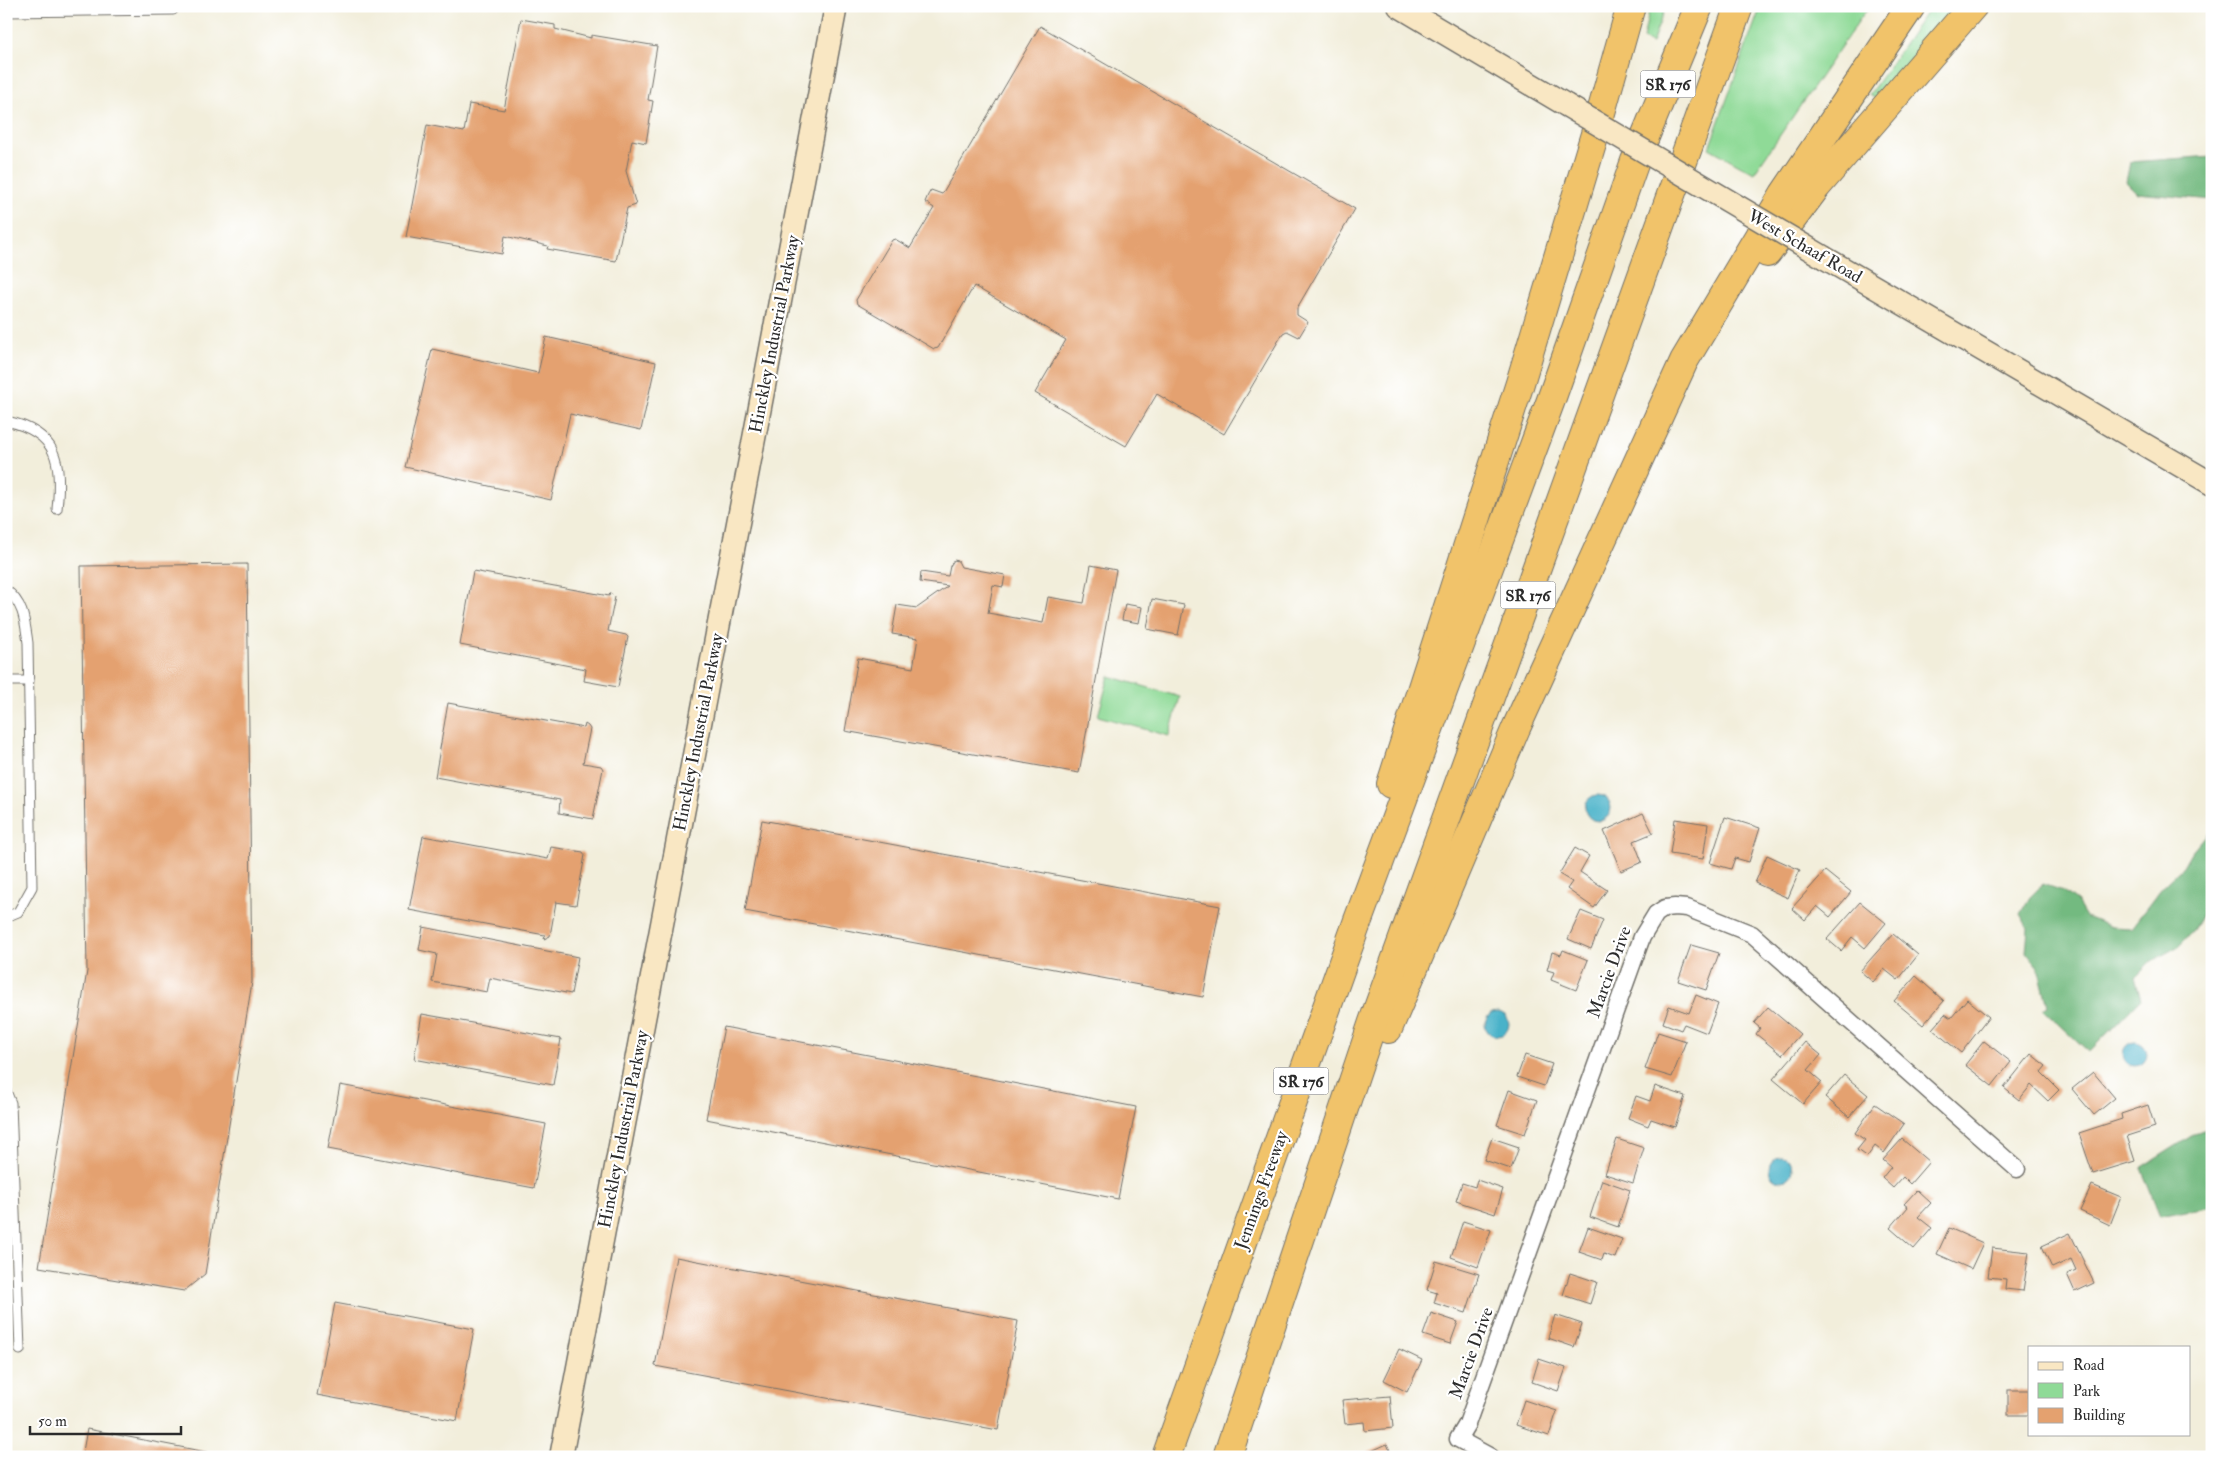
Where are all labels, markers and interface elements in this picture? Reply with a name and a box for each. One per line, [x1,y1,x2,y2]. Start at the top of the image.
road number: SR 176 [1640,70,1696,98]
street label: West Schaaf Road [1742,204,1866,289]
street label: Hinckley Industrial Parkway [744,232,805,435]
road number: SR 176 [1500,582,1556,608]
street label: Hinckley Industrial Parkway [668,630,729,833]
street label: Marcie Drive [1582,923,1637,1021]
street label: Hinckley Industrial Parkway [593,1027,654,1230]
road number: SR 176 [1274,1068,1328,1094]
street label: Jennings Freeway [1229,1127,1294,1254]
street label: Marcie Drive [1444,1304,1499,1402]
legend [2028,1346,2190,1436]
text: Road [2073,1356,2105,1375]
text: Park [2073,1382,2100,1401]
scale bar [30,1403,181,1435]
text: Building [2073,1406,2125,1425]
text: 50 m [38,1412,67,1431]

